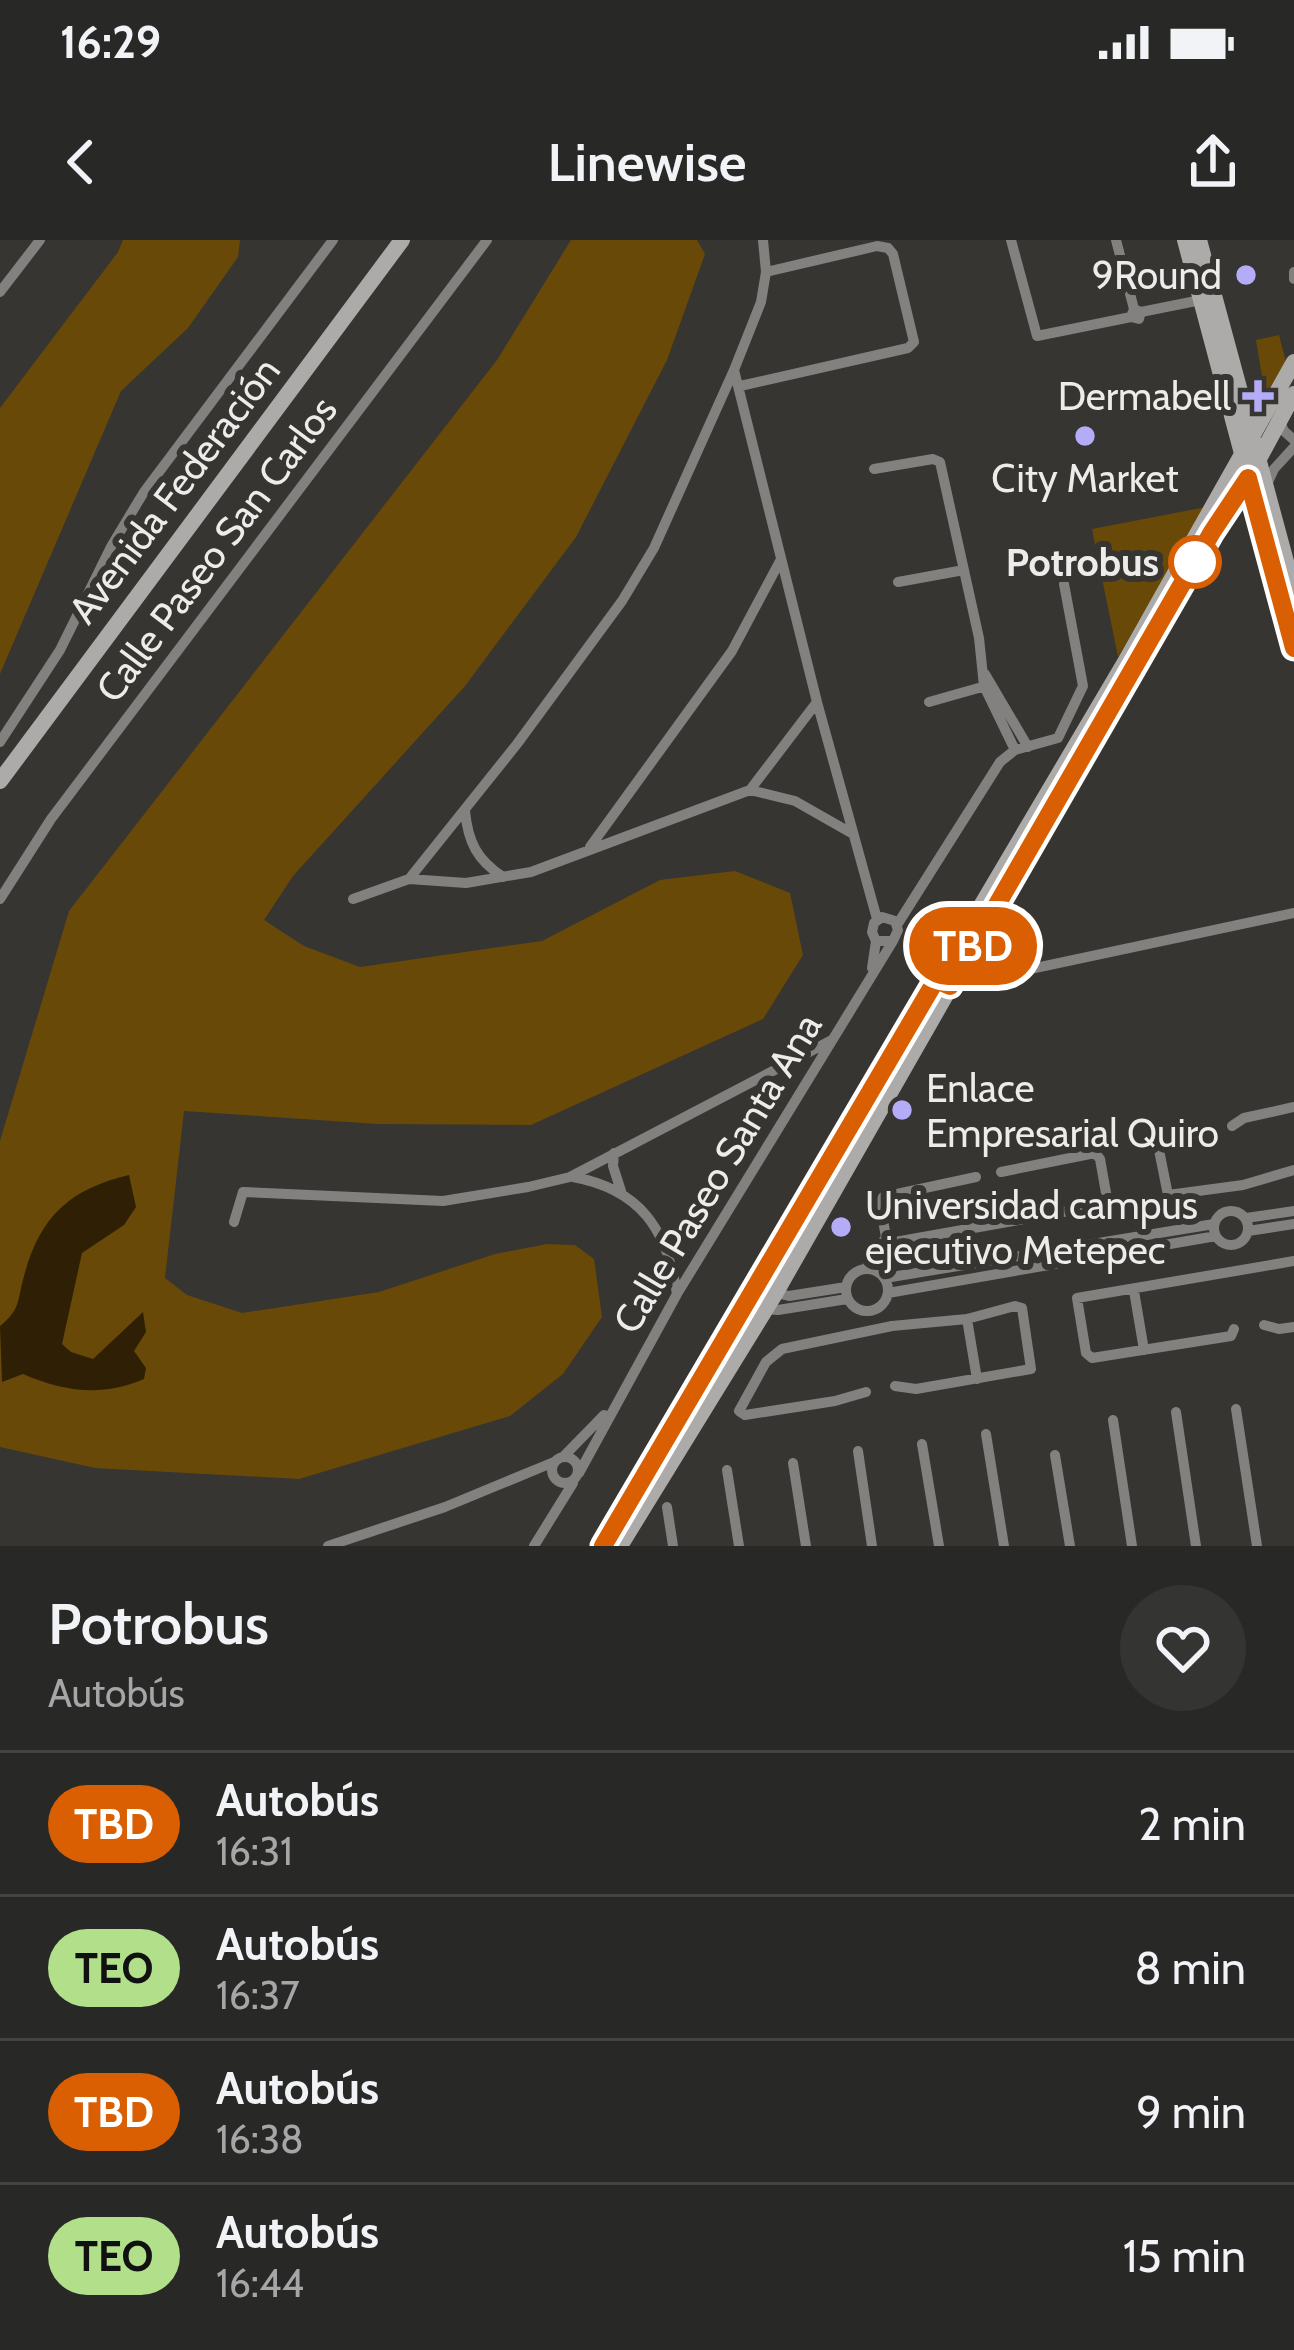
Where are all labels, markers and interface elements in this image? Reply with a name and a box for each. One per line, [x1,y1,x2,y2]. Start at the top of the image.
text: 16:29 [60,15,161,69]
icon: back [48,129,114,195]
text: Linewise [547,129,747,195]
icon: share [1180,129,1246,195]
place label: 9Round [1092,251,1222,299]
marker: 9Round [1233,262,1259,288]
street label: Avenida Federación [58,347,290,633]
place label: Dermabell [1058,372,1231,420]
marker: Dermabell [1242,380,1274,412]
street label: Calle Paseo San Carlos [85,387,347,711]
marker: City Market [1072,423,1098,449]
place label: City Market [991,454,1179,502]
marker: Potrobus [1170,537,1220,587]
place label: Potrobus [1006,538,1159,586]
line badge: TBD [904,907,1042,985]
text: TBD [933,920,1013,972]
street label: Calle Paseo Santa Ana [603,1004,832,1342]
place label: Enlace Empresarial Quiro [926,1064,1219,1157]
marker: Enlace Empresarial Quiro [889,1097,915,1123]
place label: Universidad campus ejecutivo Metepec [865,1181,1198,1274]
marker: Universidad campus ejecutivo Metepec [828,1214,854,1240]
button: heart [1120,1585,1246,1711]
text: Potrobus [48,1589,269,1658]
text: Autobús [48,1669,185,1717]
text: Autobús [216,1773,379,1827]
text: 2 min [1138,1797,1246,1851]
text: TBD [74,1798,154,1850]
text: 16:31 [216,1827,293,1875]
text: Autobús [216,1917,379,1971]
text: 8 min [1134,1941,1246,1995]
text: TEO [75,1942,153,1994]
text: 16:37 [216,1971,300,2019]
text: Autobús [216,2061,379,2115]
text: 9 min [1136,2085,1246,2139]
text: TBD [74,2086,154,2138]
text: 16:38 [216,2115,304,2163]
text: Autobús [216,2205,379,2259]
text: 15 min [1123,2229,1246,2283]
text: TEO [75,2230,153,2282]
text: 16:44 [216,2259,304,2307]

